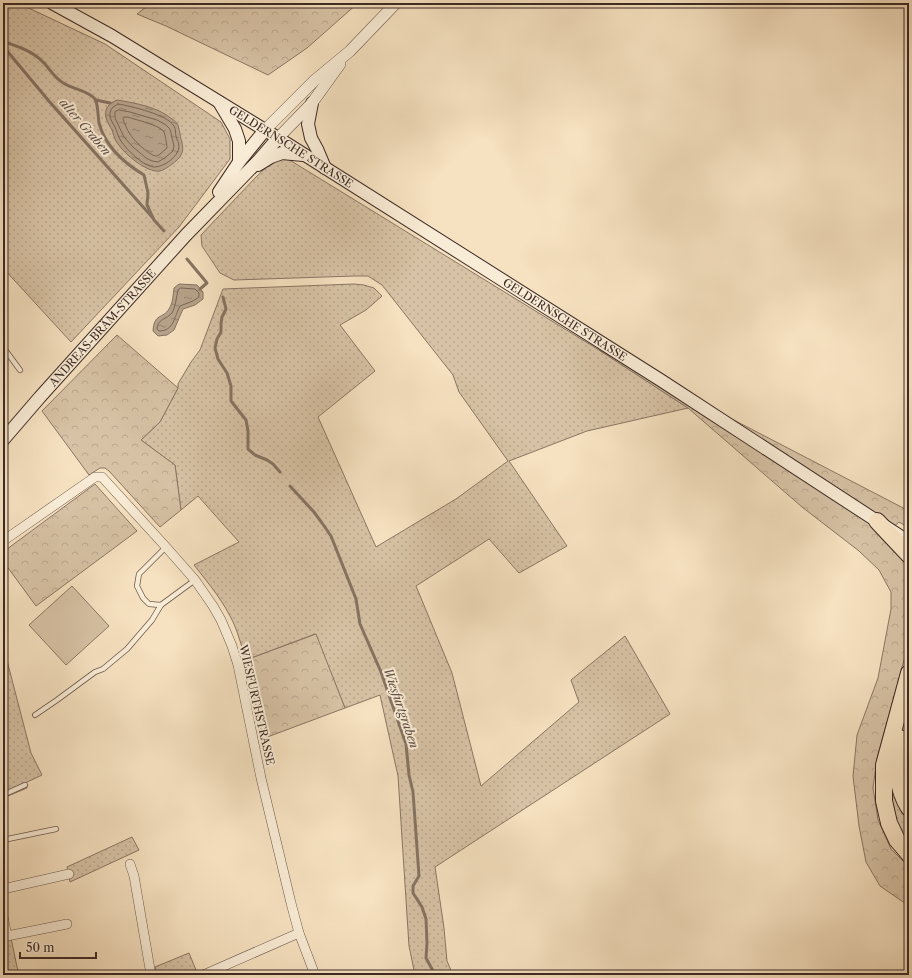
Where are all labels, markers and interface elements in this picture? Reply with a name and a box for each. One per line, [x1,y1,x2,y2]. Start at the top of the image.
water label: alter Graben [56,95,114,158]
street label: GELDERNSCHE STRASSE [226,103,356,191]
street label: ANDREAS-BRÄM-STRASSE [45,266,159,390]
street label: GELDERNSCHE STRASSE [500,275,630,364]
street label: WIESFURTHSTRASSE [236,642,278,767]
water label: Wiesfurtgraben [381,666,422,750]
scale bar [20,934,96,960]
text: 50 m [26,940,55,955]

